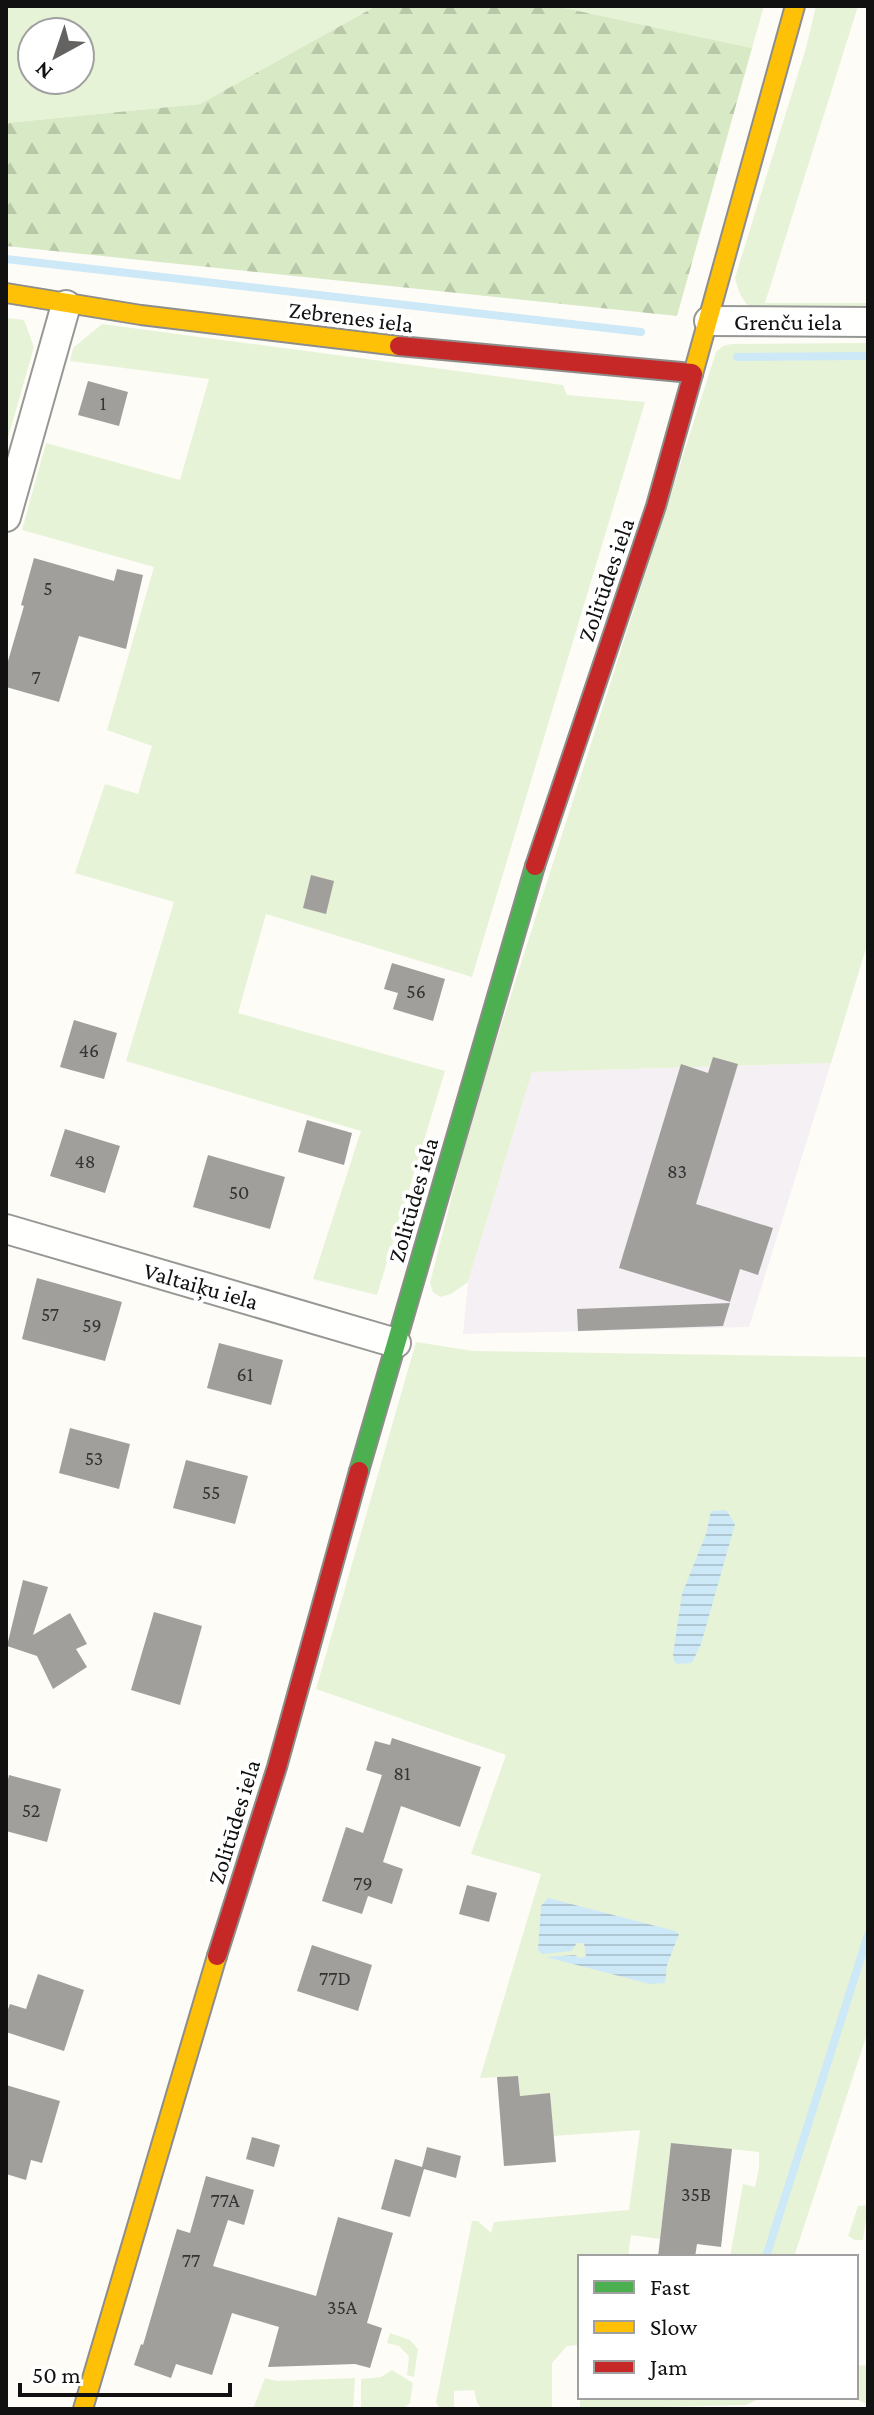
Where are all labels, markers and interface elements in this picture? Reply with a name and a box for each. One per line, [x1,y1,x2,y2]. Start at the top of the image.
north arrow [16,16,96,96]
text: N [30,57,57,85]
street label: Zebrenes iela [287,295,415,338]
street label: Grenču iela [734,308,842,335]
house number: 1 [100,392,106,414]
street label: Zolitūdes iela [572,514,639,645]
house number: 5 [43,577,53,599]
house number: 7 [31,666,41,688]
house number: 56 [406,980,426,1002]
house number: 46 [79,1039,99,1061]
street label: Zolitūdes iela [382,1134,443,1266]
house number: 48 [75,1150,95,1172]
house number: 83 [667,1160,687,1182]
house number: 50 [229,1181,249,1203]
street label: Valtaiķu iela [140,1256,262,1317]
house number: 57 [41,1303,59,1325]
house number: 59 [82,1314,102,1336]
house number: 61 [237,1363,253,1385]
house number: 53 [85,1447,103,1469]
house number: 55 [202,1481,220,1503]
street label: Zolitūdes iela [202,1756,265,1887]
house number: 81 [393,1762,411,1784]
house number: 52 [22,1799,40,1821]
house number: 79 [353,1872,373,1894]
house number: 77D [319,1967,351,1989]
house number: 35B [681,2183,711,2205]
house number: 77A [210,2189,240,2211]
house number: 77 [182,2249,200,2271]
legend [578,2255,858,2399]
text: Fast [650,2273,691,2300]
house number: 35A [327,2296,358,2318]
text: Slow [650,2313,697,2340]
scale bar [20,2347,230,2397]
text: Jam [648,2353,688,2380]
text: 50 m [32,2361,81,2388]

